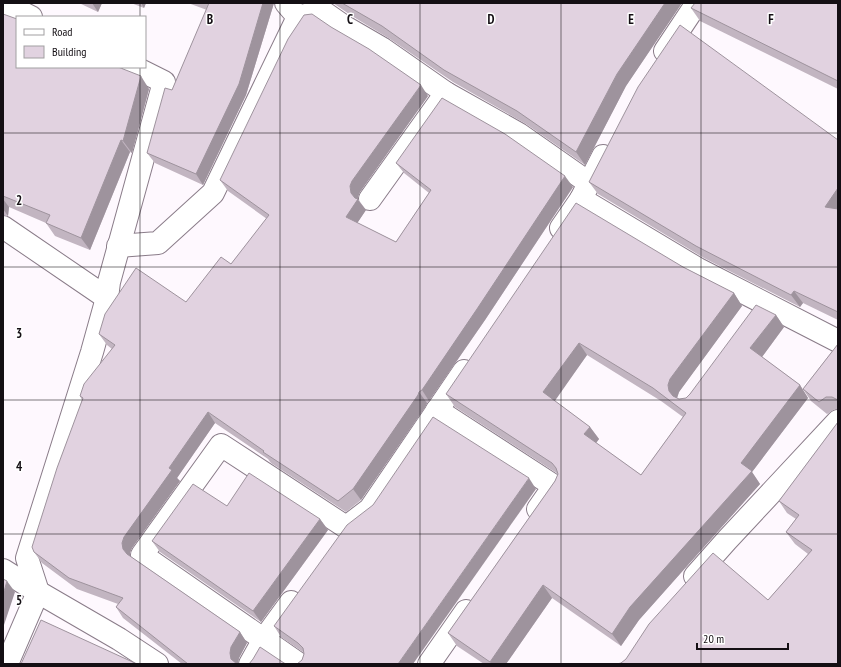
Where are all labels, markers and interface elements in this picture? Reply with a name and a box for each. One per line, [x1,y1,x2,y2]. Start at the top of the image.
text: B [207,11,213,28]
text: C [347,11,353,28]
text: D [488,11,495,28]
text: E [628,11,634,28]
text: F [768,11,774,28]
legend [16,16,146,68]
text: Road [52,24,72,39]
text: Building [52,44,87,59]
text: 2 [16,192,22,209]
text: 3 [16,325,22,342]
text: 4 [16,458,23,475]
text: 5 [16,592,22,609]
scale bar [697,625,788,651]
text: 20 m [703,631,724,646]

